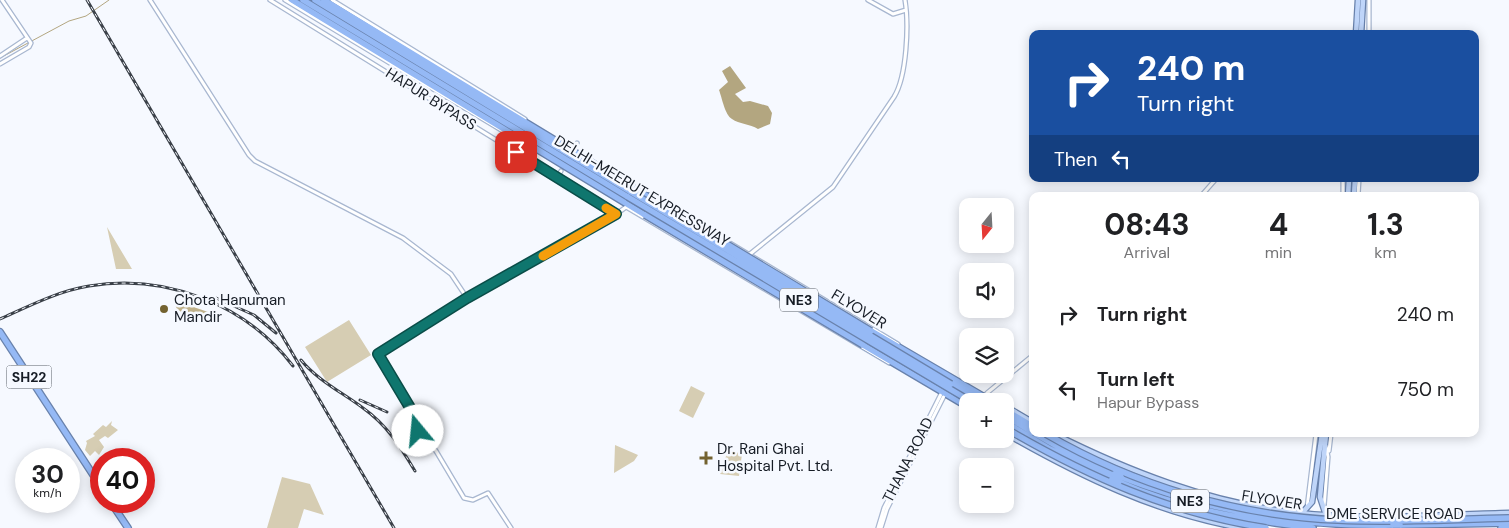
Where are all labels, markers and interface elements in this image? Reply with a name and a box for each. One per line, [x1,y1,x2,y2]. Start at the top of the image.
text: 240 m [1137,45,1246,91]
icon: right [1054,50,1119,115]
street label: HAPUR BYPASS [382,63,480,135]
text: Turn right [1137,89,1234,118]
pin [495,131,537,173]
street label: DELHI-MEERUT EXPRESSWAY [551,131,734,251]
icon: arrive [502,138,530,166]
icon: left [1107,145,1135,173]
text: Then [1054,147,1097,172]
north arrow [959,198,1014,252]
map controls [959,198,1014,513]
text: 08:43 [1104,205,1190,244]
text: 4 [1269,205,1288,244]
text: 1.3 [1367,205,1404,244]
text: Arrival [1124,242,1170,263]
text: min [1265,242,1292,263]
text: km [1374,242,1397,263]
button: sound [959,263,1014,318]
street label: FLYOVER [828,285,890,333]
road number: NE3 [780,288,818,312]
place label: Chota Hanuman Mandir [174,290,286,327]
icon: right [1054,301,1082,329]
text: Turn right [1097,302,1187,327]
text: 240 m [1397,302,1454,327]
marker: Chota Hanuman Mandir [158,303,170,315]
button: layers [959,328,1014,383]
road number: SH22 [6,366,52,388]
text: Turn left [1097,367,1175,392]
icon: left [1054,376,1082,404]
text: 750 m [1398,377,1454,402]
text: Hapur Bypass [1097,392,1199,413]
button: + [959,393,1014,448]
position arrow [391,404,443,456]
street label: THANA ROAD [878,414,938,506]
place label: Dr. Rani Ghai Hospital Pvt. Ltd. [717,439,833,476]
speed limit sign: 40 [90,448,155,513]
marker: Dr. Rani Ghai Hospital Pvt. Ltd. [699,451,713,465]
text: 30 [31,458,64,491]
button: − [959,458,1014,513]
text: km/h [33,485,62,501]
street label: FLYOVER [1240,485,1304,515]
road number: NE3 [1171,490,1209,512]
street label: DME SERVICE ROAD [1326,504,1464,524]

